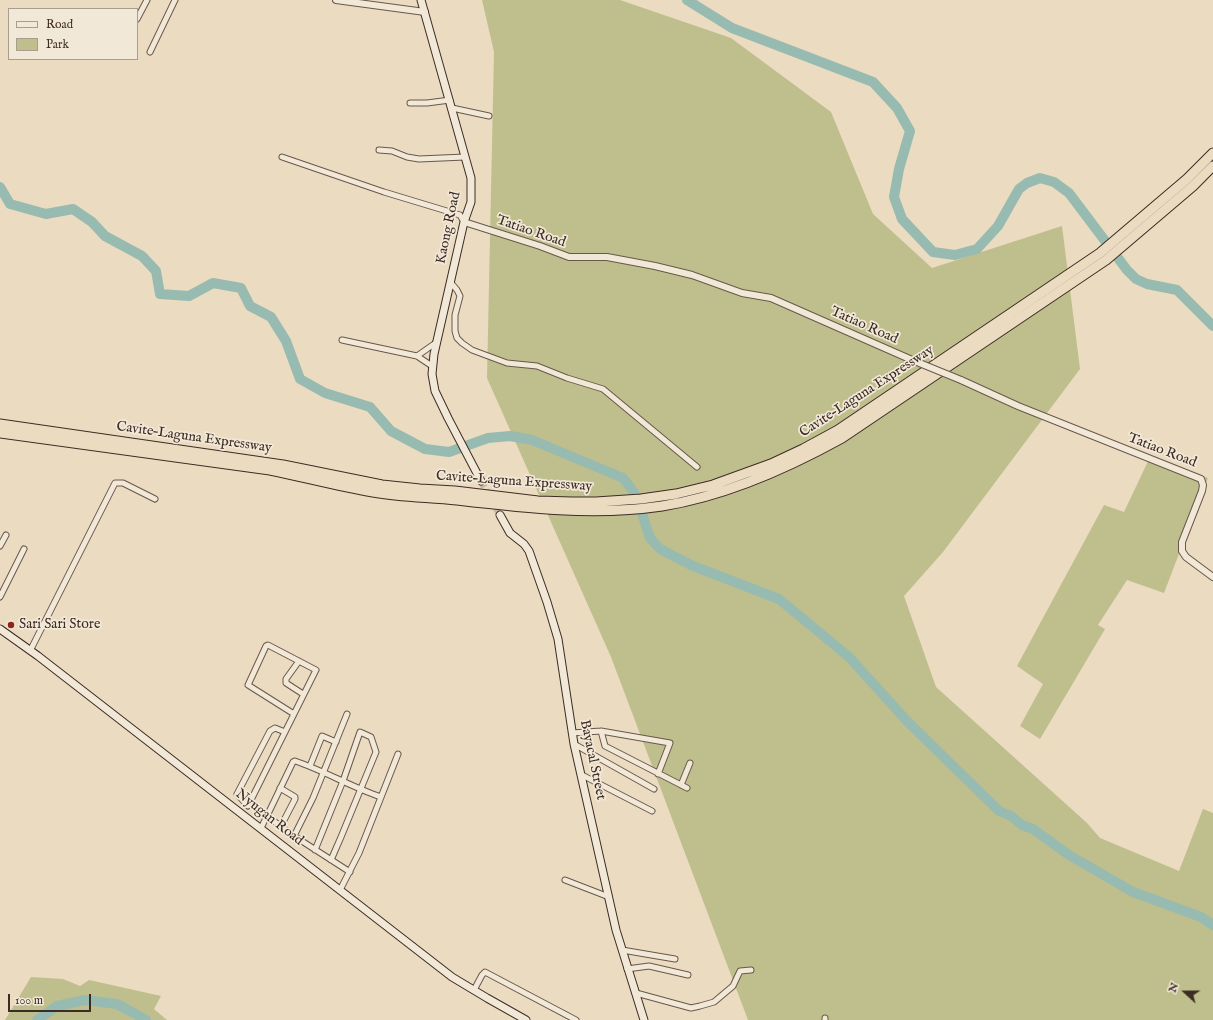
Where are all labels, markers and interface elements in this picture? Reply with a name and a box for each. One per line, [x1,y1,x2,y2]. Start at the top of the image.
legend [8,8,138,60]
text: Road [46,17,73,32]
text: Park [46,37,69,52]
street label: Kaong Road [433,190,465,266]
street label: Tatiao Road [494,212,568,252]
street label: Tatiao Road [828,304,900,348]
street label: Cavite–Laguna Expressway [797,342,937,442]
street label: Cavite–Laguna Expressway [115,419,273,457]
street label: Tatiao Road [1125,430,1199,472]
street label: Cavite–Laguna Expressway [435,468,593,496]
place label: Sari Sari Store [19,617,100,633]
marker: Sari Sari Store [6,620,16,630]
street label: Bayacal Street [575,718,609,802]
street label: Nyugan Road [232,786,306,850]
north arrow [1165,972,1205,1012]
text: N [1166,981,1182,995]
scale bar [10,986,93,1012]
text: 100 m [15,993,43,1008]

